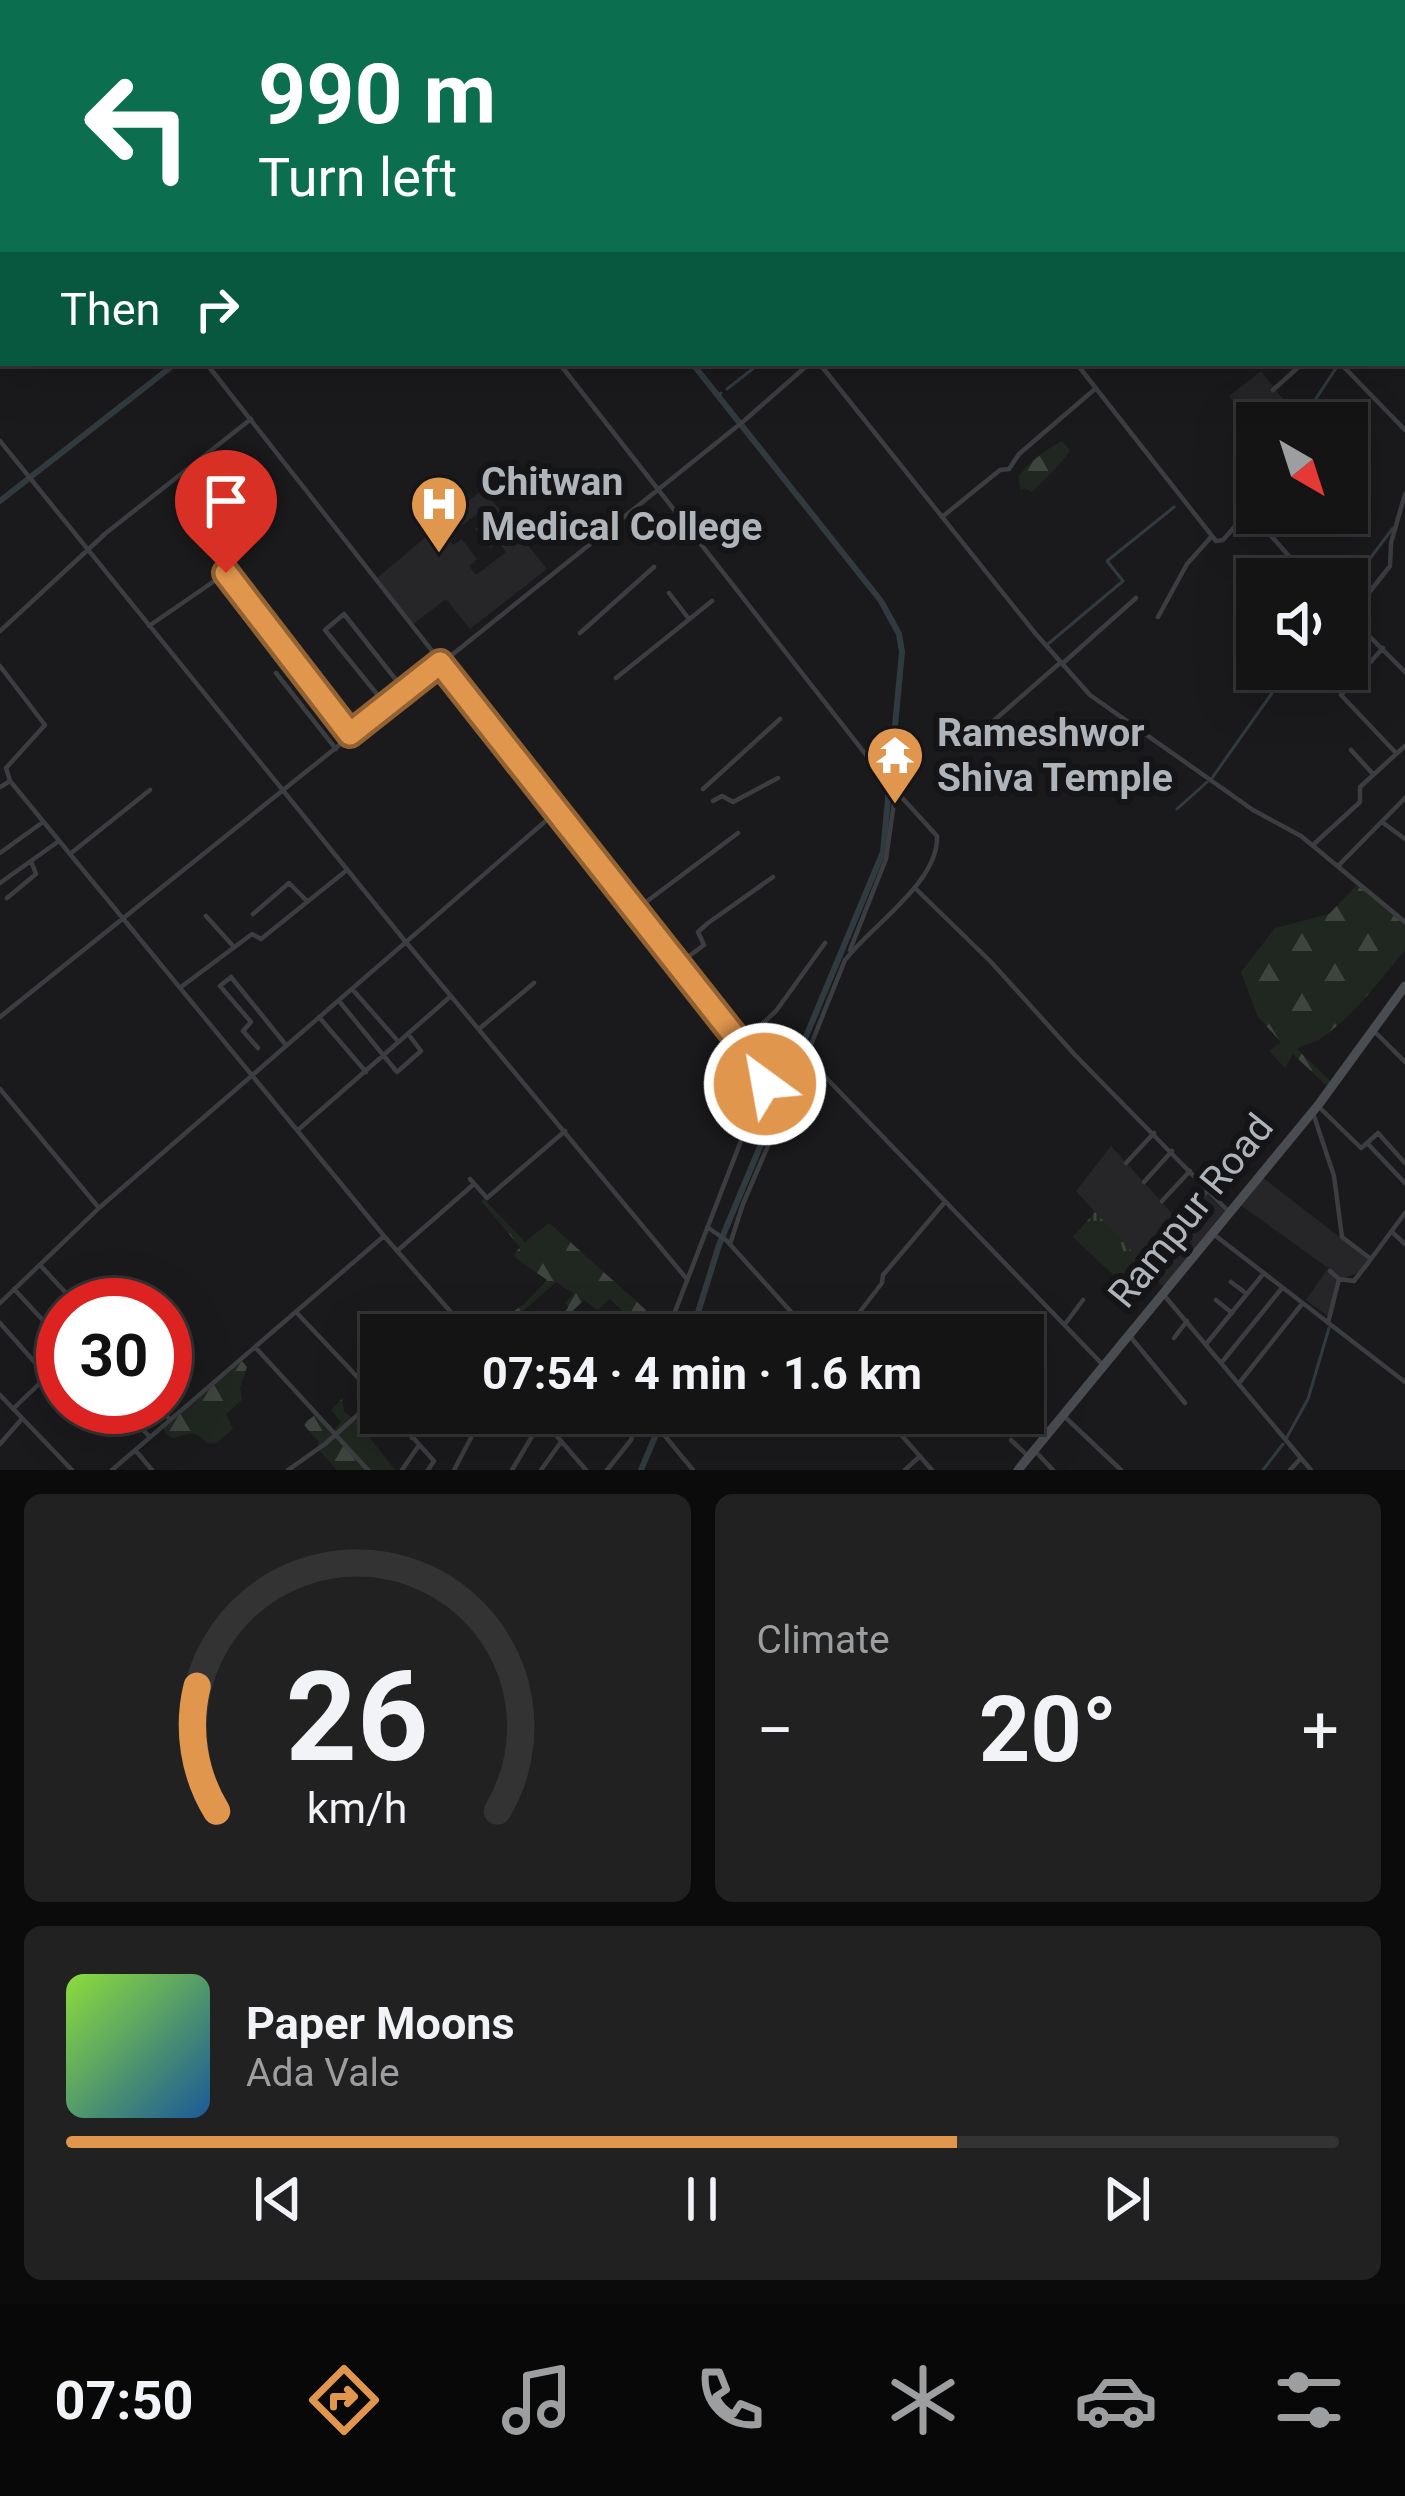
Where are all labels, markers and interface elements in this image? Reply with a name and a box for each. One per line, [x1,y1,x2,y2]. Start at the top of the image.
text: 990 m [258,45,496,144]
icon: left [60,48,216,204]
text: Turn left [258,146,457,209]
icon: right [184,276,250,342]
text: Then [60,283,160,336]
north arrow [1236,402,1368,534]
map controls [1236,402,1368,690]
pin [175,450,277,573]
place label: Chitwan Medical College [481,459,762,550]
icon: arrive [193,468,259,534]
hospital icon: Chitwan Medical College [408,473,470,555]
button: sound [1236,558,1368,690]
place label: Rameshwor Shiva Temple [937,710,1173,801]
temple icon: Rameshwor Shiva Temple [864,724,926,806]
position arrow [702,1021,828,1147]
street label: Rampur Road [1099,1105,1283,1317]
speed limit sign: 30 [36,1278,192,1434]
text: 07:54 · 4 min · 1.6 km [482,1347,922,1400]
text: Climate [757,1617,890,1663]
text: 26 [286,1644,429,1790]
text: 20° [979,1678,1117,1783]
text: − [757,1692,794,1769]
text: + [1302,1692,1339,1769]
text: km/h [307,1783,408,1833]
text: Paper Moons [246,1997,515,2050]
text: Ada Vale [246,2050,400,2096]
icon: previous [245,2166,311,2232]
icon: pause [669,2166,735,2232]
icon: next [1094,2166,1160,2232]
icon: directions [302,2358,386,2442]
icon: music [495,2358,579,2442]
icon: phone [688,2358,772,2442]
icon: climate [881,2358,965,2442]
icon: car [1074,2358,1158,2442]
icon: filters [1267,2358,1351,2442]
text: 07:50 [54,2369,194,2432]

